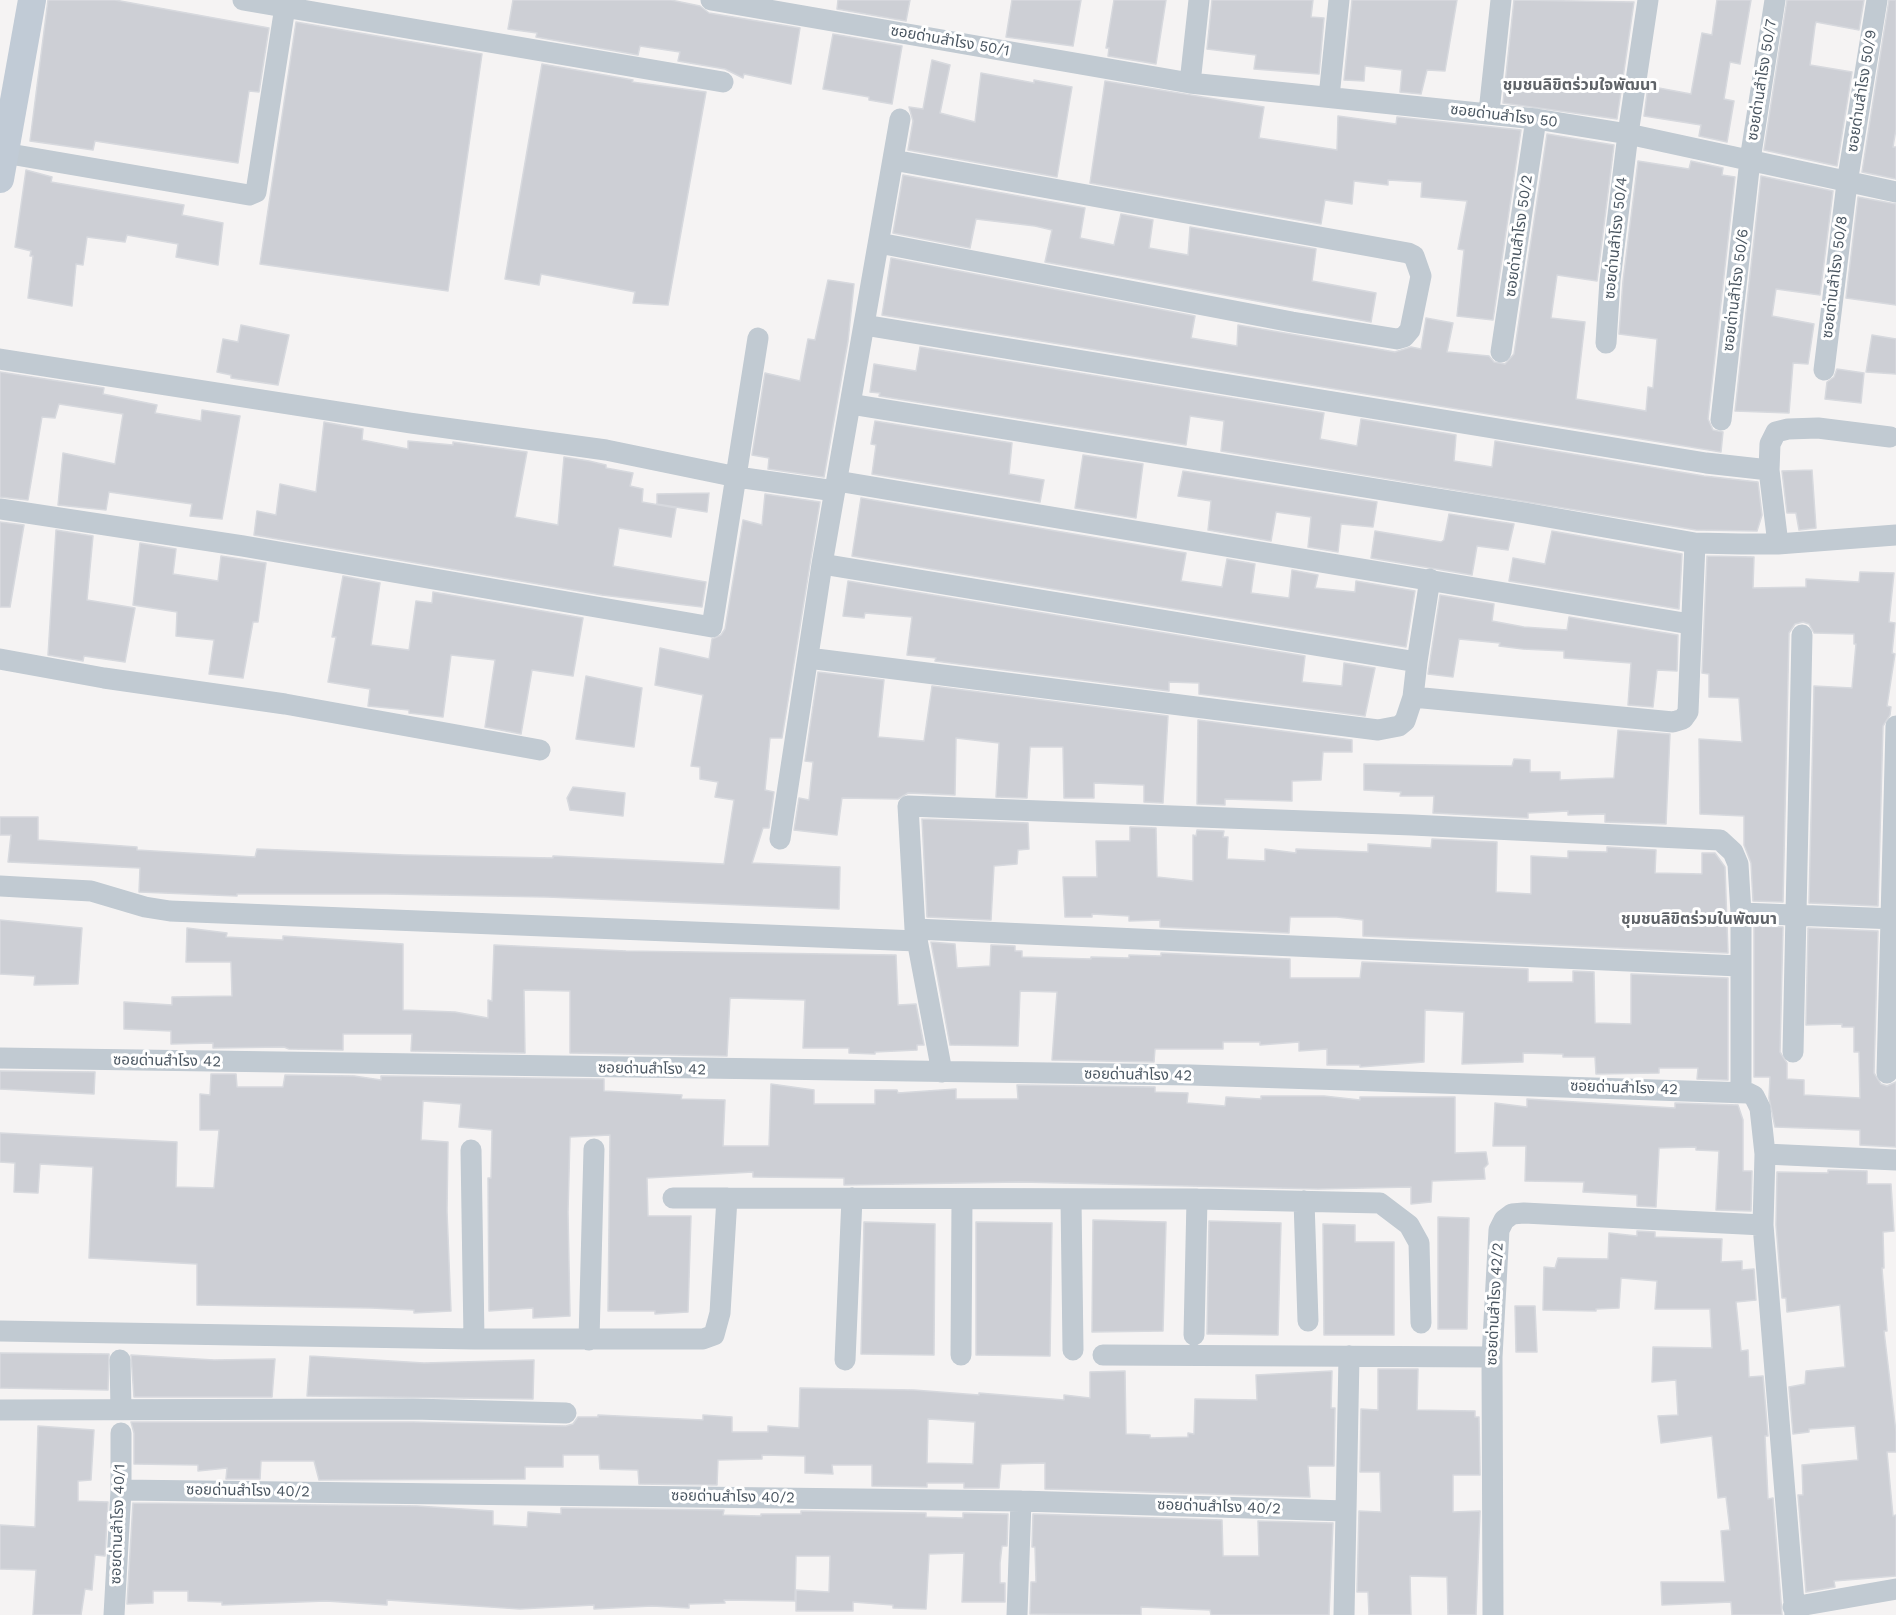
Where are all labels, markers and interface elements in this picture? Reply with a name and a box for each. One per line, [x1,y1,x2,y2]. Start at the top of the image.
street label: ซอยด่านสำโรง 50/7 [1744,18,1780,142]
street label: ซอยด่านสำโรง 50/1 [889,22,1011,60]
street label: ซอยด่านสำโรง 50/9 [1843,29,1881,153]
district label: ชุมชนลิขิตร่วมใจพัฒนา [1503,75,1657,95]
street label: ซอยด่านสำโรง 50 [1449,100,1559,132]
street label: ซอยด่านสำโรง 50/2 [1502,174,1536,298]
street label: ซอยด่านสำโรง 50/4 [1601,176,1631,300]
street label: ซอยด่านสำโรง 50/8 [1819,215,1851,339]
street label: ซอยด่านสำโรง 50/6 [1720,228,1752,352]
district label: ชุมชนลิขิตร่วมในพัฒนา [1621,909,1777,929]
street label: ซอยด่านสำโรง 42 [113,1051,221,1071]
street label: ซอยด่านสำโรง 42 [598,1059,706,1079]
street label: ซอยด่านสำโรง 42 [1084,1065,1192,1085]
street label: ซอยด่านสำโรง 42 [1570,1077,1678,1099]
street label: ซอยด่านสำโรง 42/2 [1483,1242,1507,1366]
street label: ซอยด่านสำโรง 40/1 [107,1463,129,1585]
street label: ซอยด่านสำโรง 40/2 [186,1481,310,1501]
street label: ซอยด่านสำโรง 40/2 [671,1487,795,1507]
street label: ซอยด่านสำโรง 40/2 [1157,1496,1281,1518]

